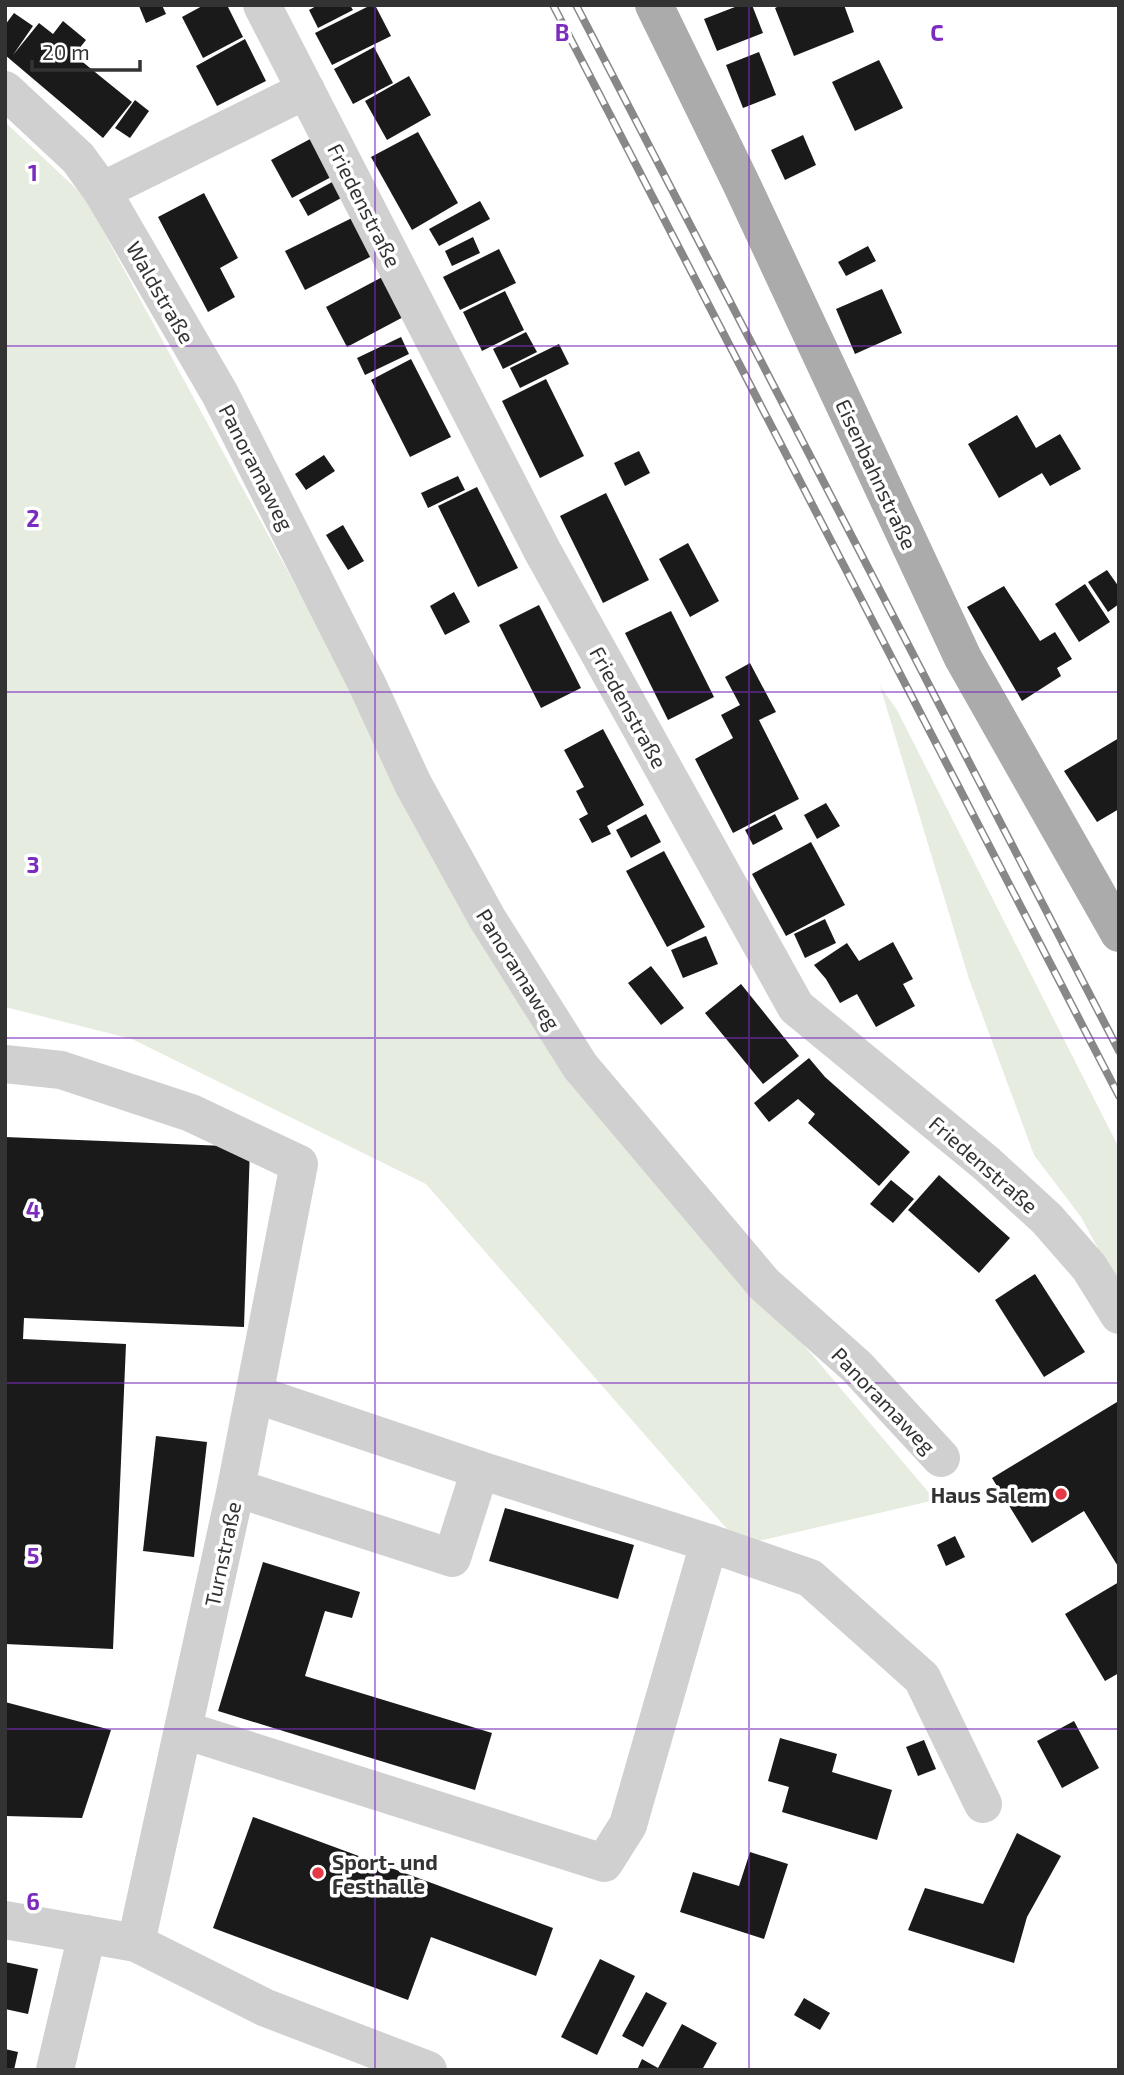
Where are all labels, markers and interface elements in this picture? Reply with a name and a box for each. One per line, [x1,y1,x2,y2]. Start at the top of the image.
text: B [555,18,569,46]
text: C [930,18,944,46]
scale bar [32,28,140,72]
text: 20 m [42,39,90,64]
street label: Friedenstraße [323,139,407,271]
text: 1 [28,158,38,186]
street label: Waldstraße [122,237,200,347]
street label: Eisenbahnstraße [831,395,923,553]
street label: Panoramaweg [215,400,300,534]
text: 2 [26,504,40,532]
street label: Friedenstraße [585,642,673,772]
text: 3 [26,850,40,878]
street label: Panoramaweg [472,904,566,1034]
street label: Friedenstraße [925,1110,1043,1218]
text: 4 [26,1195,40,1223]
street label: Panoramaweg [827,1342,941,1459]
place label: Haus Salem [931,1482,1047,1507]
marker: Haus Salem [1053,1486,1069,1502]
street label: Turnstraße [199,1499,245,1609]
text: 5 [27,1541,39,1569]
place label: Sport- und Festhalle [332,1849,438,1898]
marker: Sport- und Festhalle [310,1865,326,1881]
text: 6 [26,1887,40,1915]

